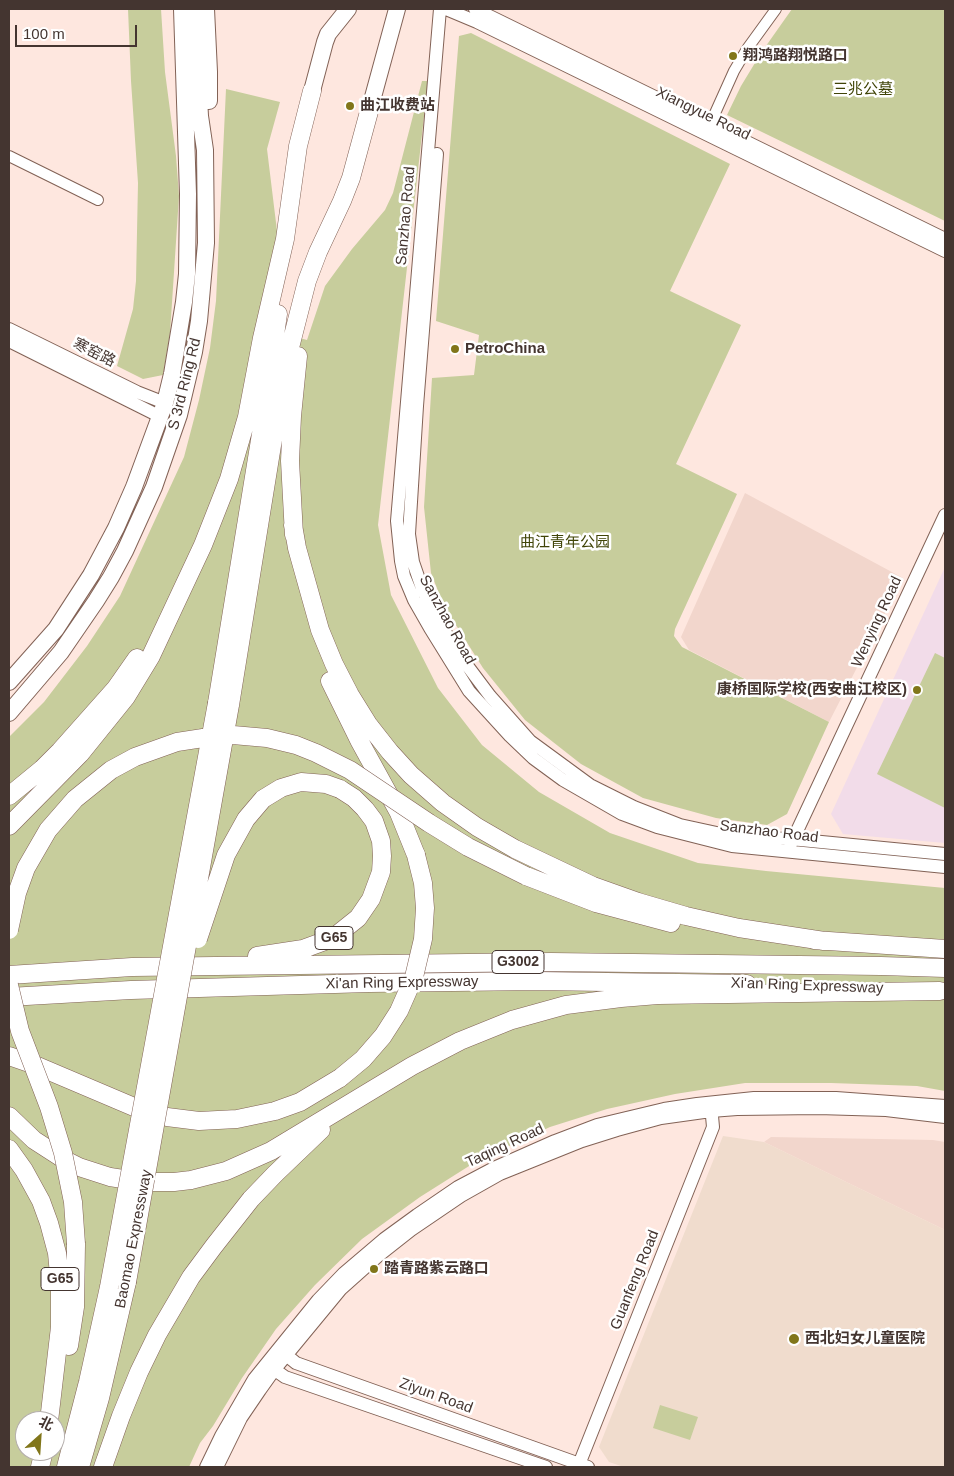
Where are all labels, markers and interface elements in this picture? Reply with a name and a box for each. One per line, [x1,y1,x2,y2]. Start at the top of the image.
scale bar [18,15,140,47]
text: 100 m [23,25,65,42]
place label: 翔鸿路翔悦路口 [743,47,848,65]
marker: 翔鸿路翔悦路口 [727,50,739,62]
park label: 三兆公墓 [833,81,893,99]
street label: Xiangyue Road [653,83,753,145]
place label: 曲江收费站 [360,97,435,115]
marker: 曲江收费站 [344,100,356,112]
street label: Sanzhao Road [393,166,419,266]
street label: 寒窑路 [70,335,118,371]
street label: S 3rd Ring Rd [165,336,205,432]
place label: PetroChina [465,340,545,358]
marker: PetroChina [449,343,461,355]
park label: 曲江青年公园 [520,534,610,552]
street label: Sanzhao Road [415,572,479,668]
street label: Wenying Road [848,574,906,670]
place label: 康桥国际学校(西安曲江校区) [717,681,907,699]
marker: 康桥国际学校(西安曲江校区) [911,684,923,696]
street label: Sanzhao Road [719,817,819,847]
road number: G65 [315,926,353,950]
road number: G3002 [492,950,544,974]
street label: Xi'an Ring Expressway [325,973,479,993]
street label: Xi'an Ring Expressway [730,974,884,998]
street label: Taqing Road [463,1120,547,1172]
street label: Baomao Expressway [112,1168,156,1310]
street label: Guanfeng Road [607,1228,663,1332]
place label: 踏青路紫云路口 [384,1260,489,1278]
marker: 踏青路紫云路口 [368,1263,380,1275]
road number: G65 [41,1268,79,1290]
place label: 西北妇女儿童医院 [805,1330,925,1348]
marker: 西北妇女儿童医院 [787,1332,801,1346]
street label: Ziyun Road [397,1374,475,1418]
north arrow [15,1411,65,1461]
text: 北 [36,1413,56,1434]

